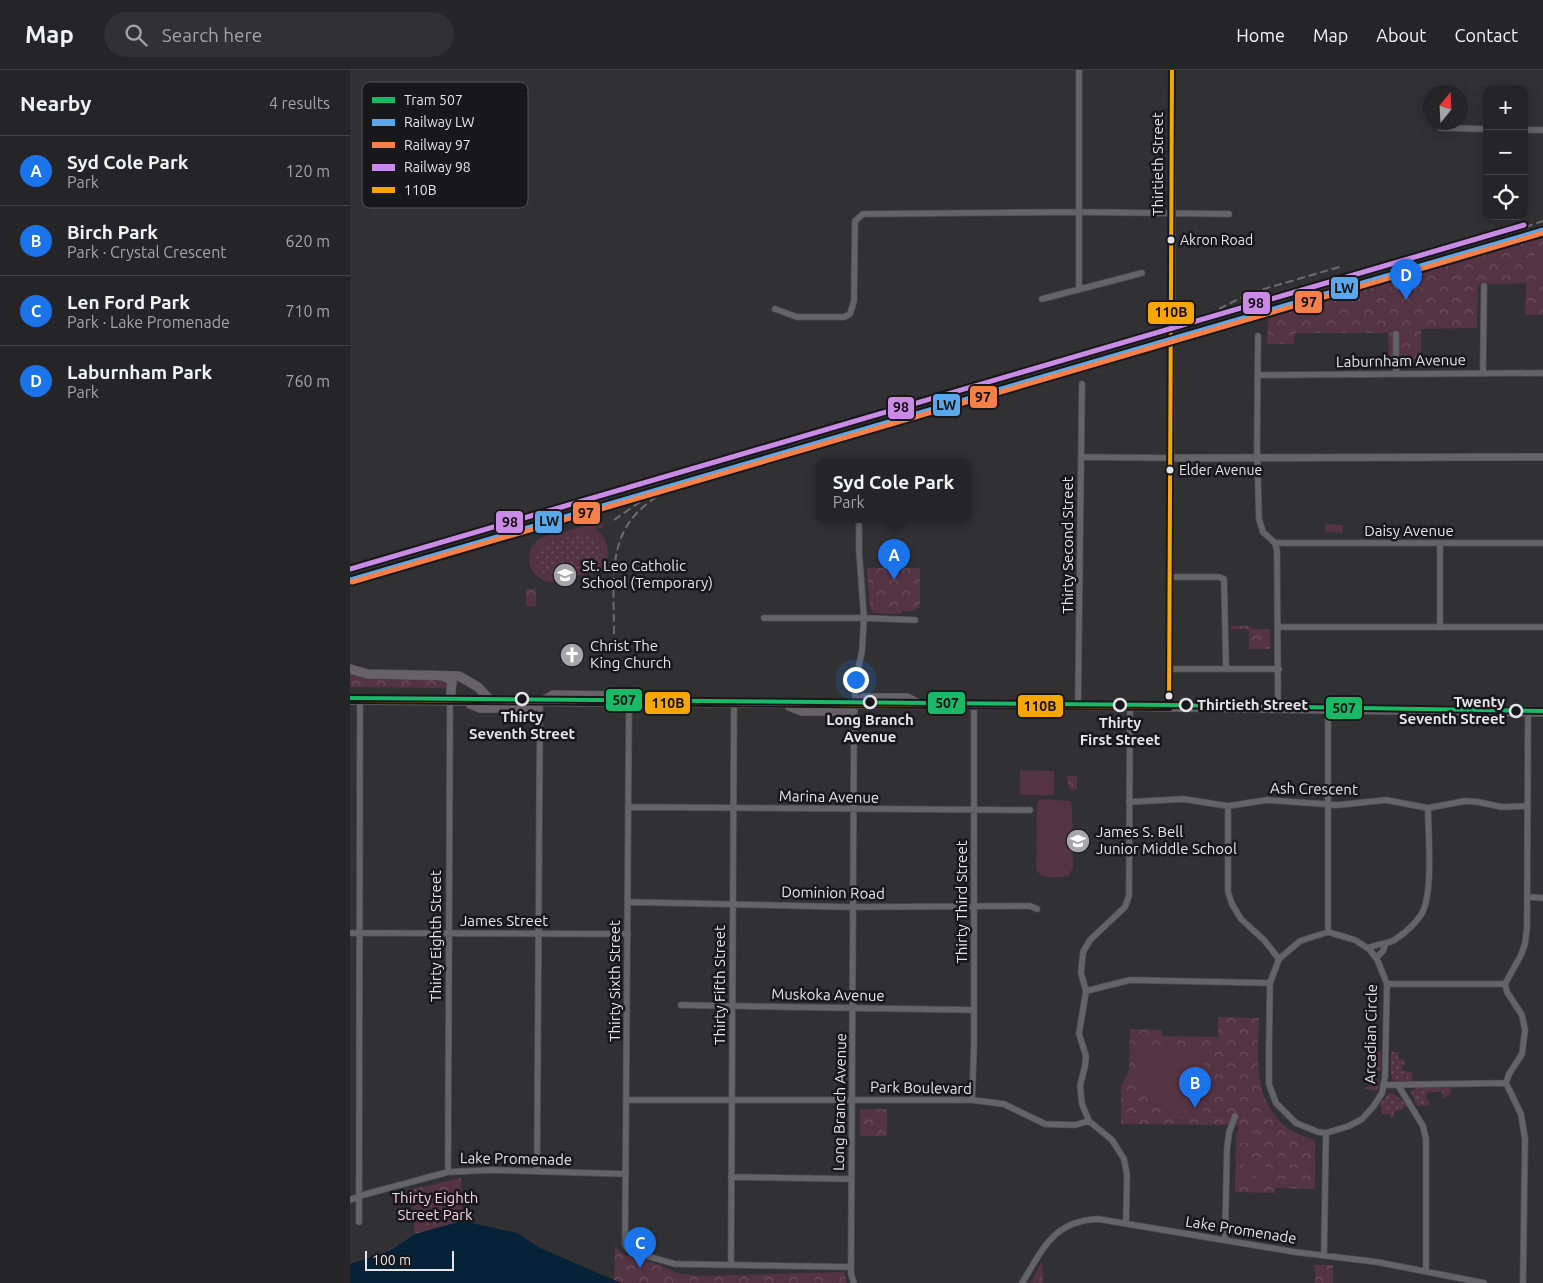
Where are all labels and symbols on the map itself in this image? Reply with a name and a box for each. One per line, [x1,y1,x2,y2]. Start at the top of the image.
legend [362,82,528,208]
north arrow [1423,85,1468,130]
text: Tram 507 [404,92,463,108]
street label: Thirtieth Street [1149,112,1166,216]
text: Railway LW [404,114,475,130]
text: Railway 97 [404,137,471,153]
text: Railway 98 [404,159,471,175]
text: 110B [404,182,437,198]
place label: Akron Road [1180,232,1253,248]
marker: Akron Road [1166,235,1176,245]
pin: D [1390,259,1422,300]
line badge: LW [1330,276,1359,300]
text: LW [1334,280,1354,296]
line badge: 97 [1294,290,1323,314]
line badge: 98 [1242,291,1271,315]
text: 97 [1301,294,1317,310]
text: 98 [1248,295,1264,311]
line badge: 110B [1147,301,1195,325]
text: 110B [1155,304,1187,320]
street label: Laburnham Avenue [1336,351,1466,370]
line badge: 97 [969,385,998,409]
text: 97 [975,389,991,405]
line badge: LW [932,393,961,417]
line badge: 98 [887,396,915,420]
text: LW [936,397,956,413]
text: 98 [893,399,909,415]
place label: Elder Avenue [1179,462,1262,478]
marker: Elder Avenue [1165,465,1175,475]
street label: Thirty Second Street [1059,476,1076,614]
line badge: 97 [572,501,601,525]
text: 97 [578,505,594,521]
line badge: 98 [495,510,524,534]
line badge: LW [534,510,563,534]
text: LW [539,513,559,529]
text: 98 [502,514,518,530]
street label: Daisy Avenue [1364,522,1454,539]
pin: A [878,539,910,580]
place label: St. Leo Catholic School (Temporary) [582,557,713,591]
school or university icon: St. Leo Catholic School (Temporary) [552,562,578,588]
place label: Christ The King Church [590,637,671,671]
church icon: Christ The King Church [559,642,585,668]
your location [843,667,869,693]
line badge: 507 [605,688,643,712]
line badge: 110B [644,691,691,715]
line badge: 507 [927,691,966,715]
unlabelled marker [1164,691,1174,701]
marker: Thirty Seventh Street [515,692,529,706]
text: 507 [612,692,636,708]
place label: Twenty Seventh Street [1399,693,1506,727]
line badge: 110B [1017,694,1064,718]
text: 110B [652,695,684,711]
marker: Long Branch Avenue [863,695,877,709]
text: 507 [935,695,959,711]
place label: Thirtieth Street [1197,696,1308,713]
line badge: 507 [1325,696,1363,720]
text: 110B [1024,698,1056,714]
marker: Thirty First Street [1113,698,1127,712]
marker: Thirtieth Street [1179,698,1193,712]
text: 507 [1332,700,1356,716]
marker: Twenty Seventh Street [1509,704,1523,718]
place label: Thirty Seventh Street [469,708,576,742]
place label: Long Branch Avenue [826,711,914,745]
place label: Thirty First Street [1080,714,1161,748]
street label: Ash Crescent [1270,779,1358,798]
street label: Marina Avenue [779,787,879,806]
place label: James S. Bell Junior Middle School [1096,823,1237,857]
school or university icon: James S. Bell Junior Middle School [1065,828,1091,854]
street label: Thirty Third Street [953,840,970,964]
street label: Thirty Eighth Street [427,870,444,1002]
street label: Dominion Road [781,883,885,902]
street label: James Street [460,912,548,929]
street label: Thirty Sixth Street [606,920,623,1042]
street label: Thirty Fifth Street [711,925,728,1045]
street label: Arcadian Circle [1361,984,1380,1084]
street label: Muskoka Avenue [771,985,885,1004]
street label: Long Branch Avenue [830,1033,849,1171]
pin: B [1179,1067,1211,1108]
street label: Park Boulevard [870,1078,972,1097]
street label: Lake Promenade [460,1149,572,1168]
park label: Thirty Eighth Street Park [392,1189,478,1223]
street label: Lake Promenade [1184,1212,1298,1247]
pin: C [624,1227,656,1268]
scale bar [365,1248,454,1271]

